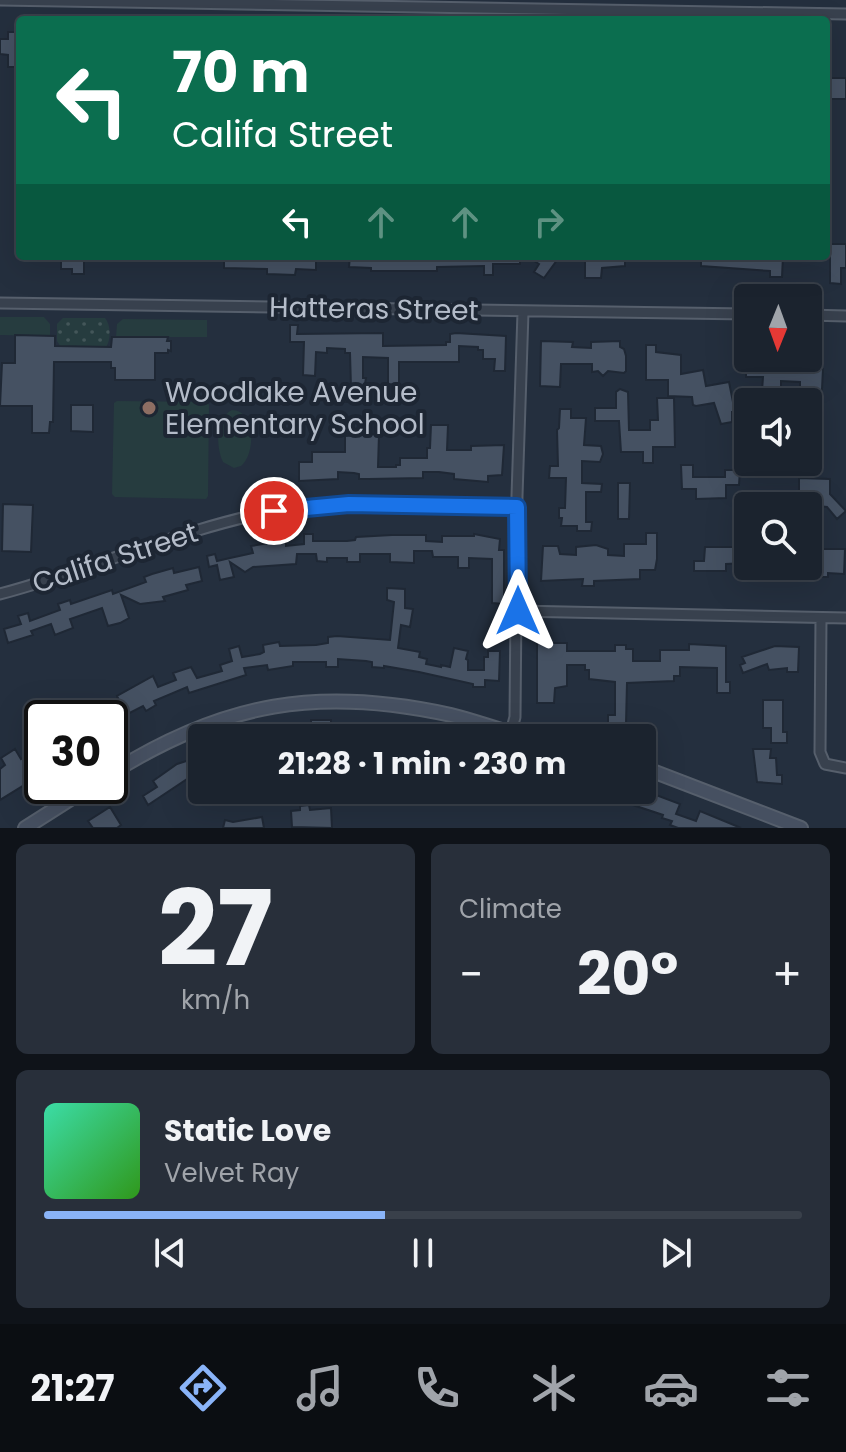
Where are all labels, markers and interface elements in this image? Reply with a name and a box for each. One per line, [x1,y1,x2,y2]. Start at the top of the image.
text: 70 m [172,33,310,112]
icon: left [40,48,144,152]
text: Califa Street [172,109,393,160]
icon: left [275,200,319,244]
icon: ahead [359,200,403,244]
icon: ahead [443,200,487,244]
icon: right [527,200,571,244]
north arrow [734,284,822,372]
map controls [734,284,822,580]
street label: Hatteras Street [269,288,479,330]
place label: Woodlake Avenue Elementary School [165,373,425,444]
button: sound [734,388,822,476]
marker: Woodlake Avenue Elementary School [140,399,158,417]
pin [240,477,308,545]
icon: arrive [252,489,296,533]
button: search [734,492,822,580]
street label: Califa Street [27,513,203,603]
position arrow [476,569,560,653]
speed limit sign: 30 [24,700,128,804]
text: 21:28 · 1 min · 230 m [278,742,566,785]
text: 27 [158,856,273,1001]
text: Climate [459,891,562,927]
text: 20° [577,932,678,1016]
text: − [459,944,483,1005]
text: + [772,944,802,1005]
text: km/h [181,982,250,1018]
text: Static Love [164,1109,331,1152]
text: Velvet Ray [164,1155,299,1191]
icon: previous [148,1231,192,1275]
icon: pause [401,1231,445,1275]
icon: next [654,1231,698,1275]
icon: directions [175,1360,231,1416]
icon: music [292,1360,348,1416]
icon: phone [409,1360,465,1416]
icon: climate [526,1360,582,1416]
icon: car [643,1360,699,1416]
icon: filters [760,1360,816,1416]
text: 21:27 [30,1363,115,1414]

